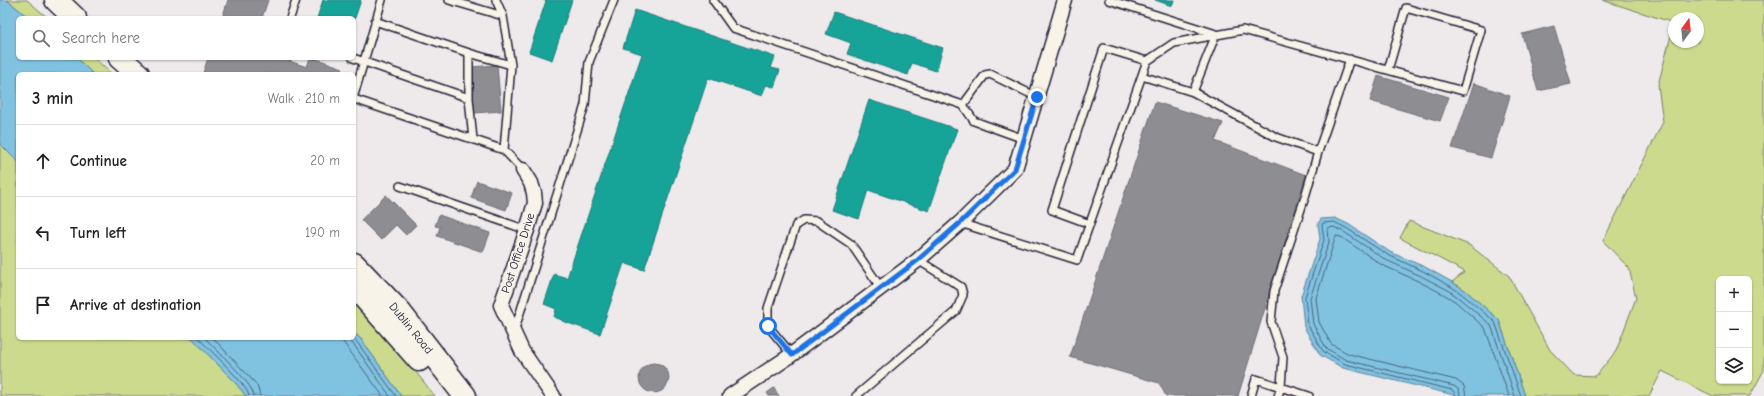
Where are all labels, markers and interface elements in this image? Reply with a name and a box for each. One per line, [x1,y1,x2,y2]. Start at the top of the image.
north arrow [1668,12,1704,48]
search box [16,16,356,60]
icon: search [30,27,52,49]
text: Search here [62,29,140,47]
route end [1028,88,1046,106]
text: 3 min [32,89,73,108]
text: Walk · 210 m [268,91,340,106]
icon: ahead [32,150,54,172]
text: Continue [70,152,127,170]
text: 20 m [310,153,340,168]
street label: Post Office Drive [498,211,538,295]
icon: left [32,222,54,244]
text: Turn left [70,224,126,242]
text: 190 m [305,225,340,240]
map controls [1716,276,1752,384]
button: + [1716,276,1752,312]
icon: arrive [32,294,54,316]
text: Arrive at destination [70,296,201,314]
street label: Dublin Road [386,299,436,357]
button: − [1716,312,1752,348]
route start [759,317,777,335]
button: layers [1716,348,1752,384]

